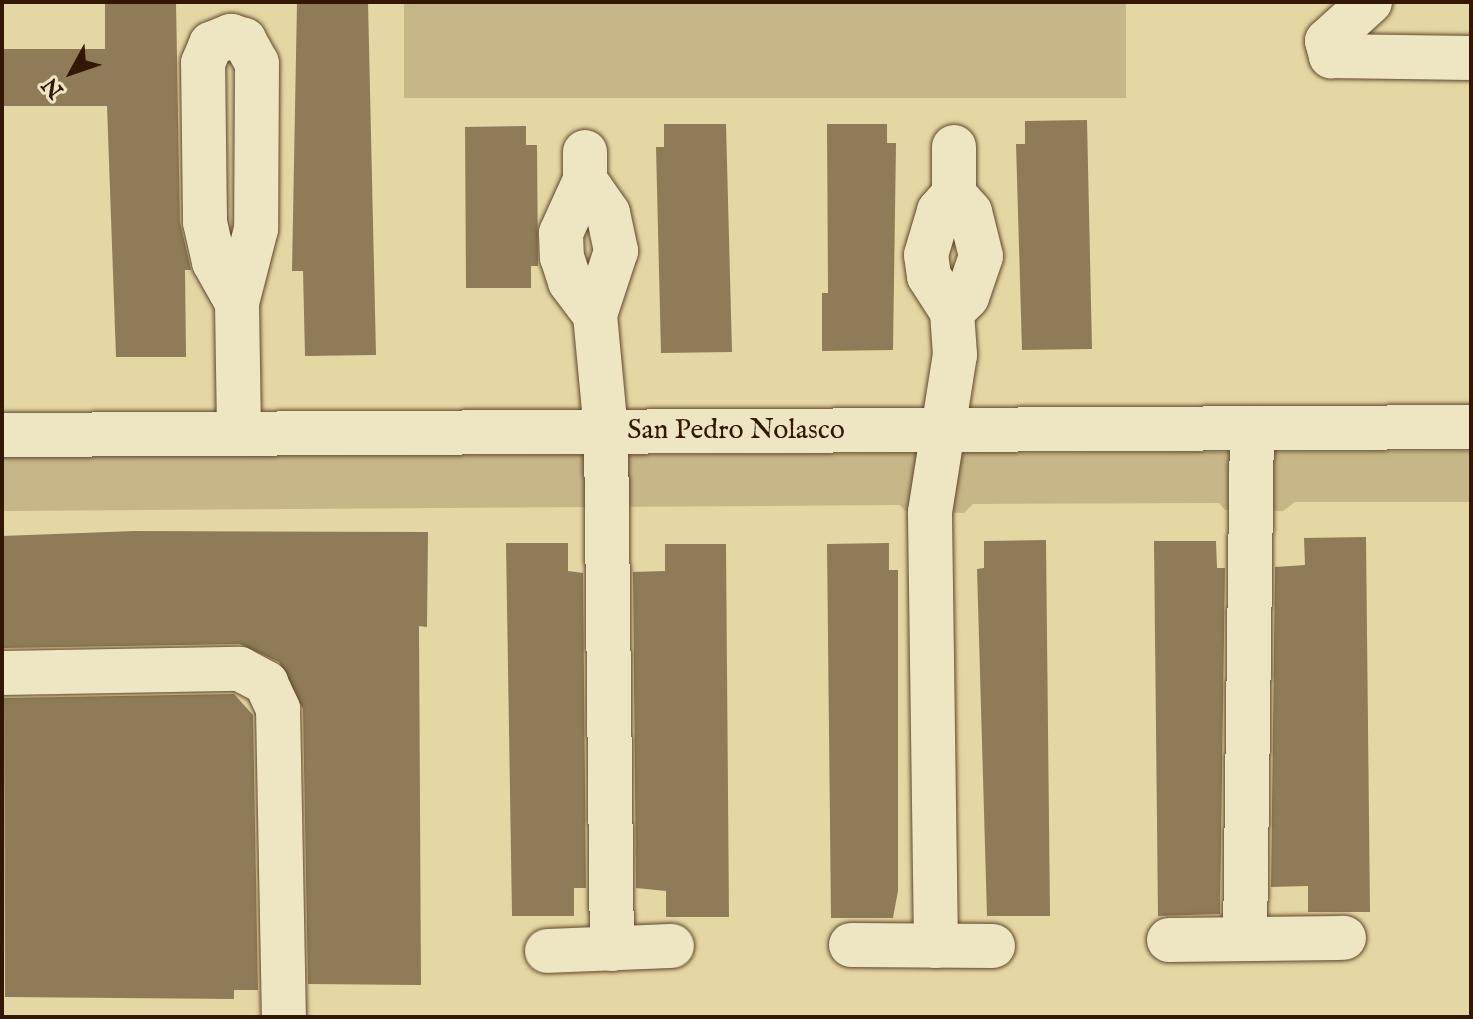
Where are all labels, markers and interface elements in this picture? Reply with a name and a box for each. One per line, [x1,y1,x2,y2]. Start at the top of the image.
north arrow [32,32,112,112]
text: N [37,71,70,104]
street label: San Pedro Nolasco [627,414,845,448]

